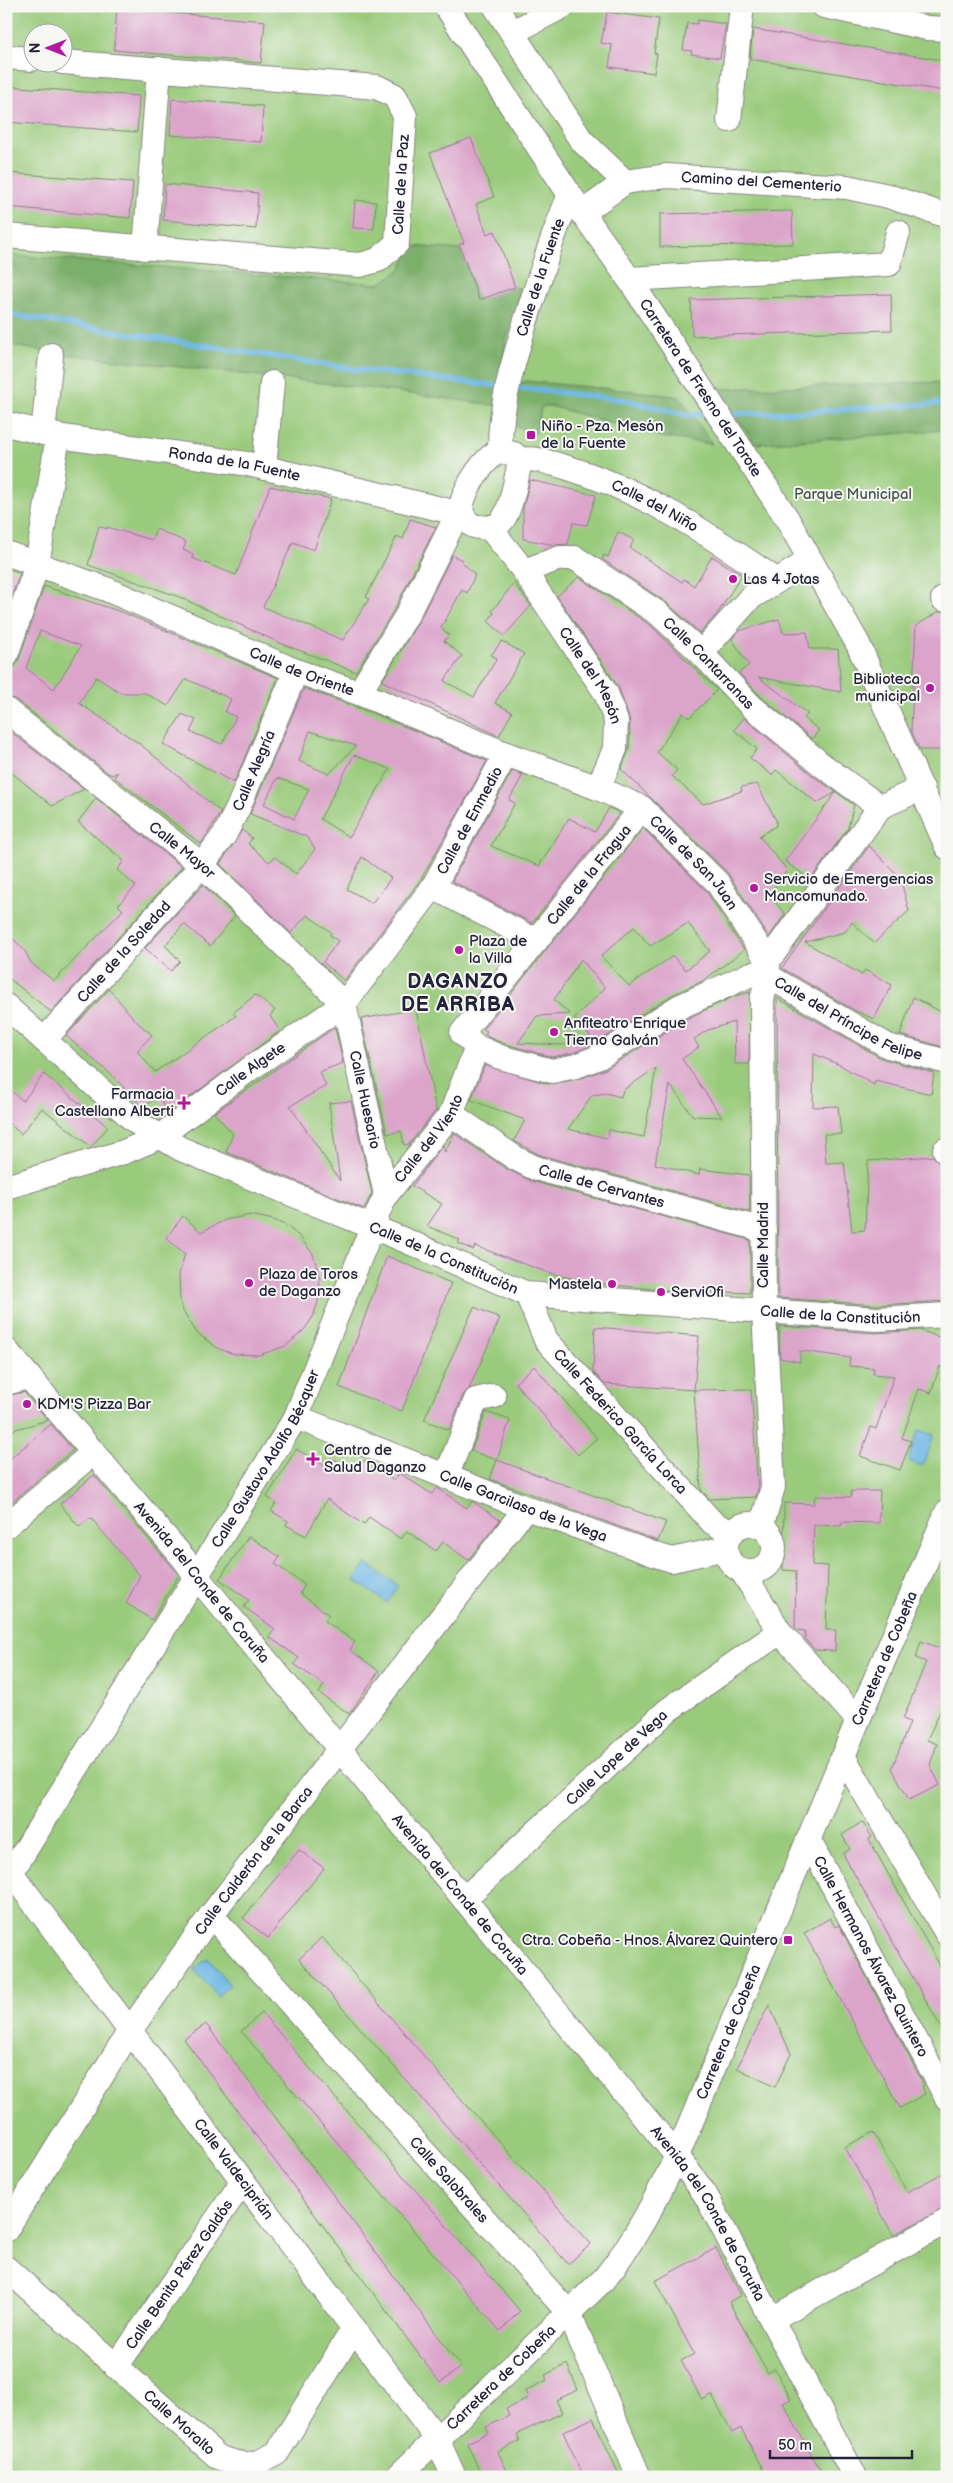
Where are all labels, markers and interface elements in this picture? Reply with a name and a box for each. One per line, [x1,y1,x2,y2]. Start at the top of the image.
north arrow [22,22,72,72]
text: N [27,43,44,53]
street label: Calle de la Paz [389,133,414,235]
street label: Camino del Cementerio [680,168,842,197]
street label: Calle de la Fuente [512,215,569,339]
street label: Carretera de Fresno del Torote [635,295,766,481]
place label: Niño - Pza. Mesón de la Fuente [541,417,663,453]
marker: Niño - Pza. Mesón de la Fuente [525,429,537,441]
street label: Ronda de la Fuente [167,443,302,486]
street label: Calle del Niño [608,476,702,537]
park label: Parque Municipal [794,485,912,504]
place label: Las 4 Jotas [743,570,820,589]
marker: Las 4 Jotas [727,573,739,585]
street label: Calle Cantarranas [658,613,759,714]
street label: Calle del Mesón [554,623,625,727]
street label: Calle de Oriente [246,643,357,701]
place label: Biblioteca municipal [853,670,920,706]
marker: Biblioteca municipal [924,682,936,694]
street label: Calle Alegría [229,727,280,814]
street label: Calle de Enmedio [433,763,507,878]
street label: Calle de San Juan [645,812,742,914]
street label: Calle Mayor [145,818,220,883]
street label: Calle de la Fragua [543,821,636,930]
place label: Servicio de Emergencias Mancomunado. [764,870,934,906]
marker: Servicio de Emergencias Mancomunado. [748,882,760,894]
street label: Calle de la Soledad [73,897,175,1007]
place label: Plaza de la Villa [469,932,527,968]
marker: Plaza de la Villa [453,944,465,956]
district label: DAGANZO DE ARRIBA [401,970,515,1017]
street label: Calle del Príncipe Felipe [770,973,925,1065]
place label: Anfiteatro Enrique Tierno Galván [564,1014,686,1050]
marker: Anfiteatro Enrique Tierno Galván [548,1026,560,1038]
street label: Calle Algete [212,1038,289,1101]
street label: Calle Huesario [345,1049,385,1151]
place label: Farmacia Castellano Alberti [55,1085,174,1121]
street label: Calle del Viento [390,1092,468,1187]
marker: Farmacia Castellano Alberti [178,1097,190,1109]
street label: Calle de Cervantes [536,1160,667,1213]
street label: Calle Madrid [754,1202,773,1288]
street label: Calle de la Constitución [366,1218,521,1299]
place label: Plaza de Toros de Daganzo [259,1265,358,1301]
place label: Mastela [548,1275,602,1294]
marker: Plaza de Toros de Daganzo [243,1277,255,1289]
marker: Mastela [606,1278,618,1290]
place label: ServiOfi [671,1283,724,1302]
marker: ServiOfi [655,1286,667,1298]
street label: Calle de la Constitución [759,1302,921,1329]
street label: Calle Federico García Lorca [549,1345,691,1499]
street label: Calle Gustavo Adolfo Bécquer [207,1366,324,1552]
place label: KDM'S Pizza Bar [37,1395,151,1414]
marker: KDM'S Pizza Bar [21,1398,33,1410]
place label: Centro de Salud Daganzo [324,1441,426,1477]
marker: Centro de Salud Daganzo [306,1452,320,1466]
street label: Calle Garcilaso de la Vega [436,1466,610,1546]
street label: Avenida del Conde de Coruña [130,1498,274,1667]
street label: Carretera de Cobeña [848,1588,922,1729]
street label: Calle Lope de Vega [562,1706,672,1810]
street label: Calle Calderón de la Barca [191,1783,317,1939]
street label: Avenida del Conde de Coruña [387,1810,532,1979]
street label: Calle Hermanos Álvarez Quintero [809,1853,932,2061]
place label: Ctra. Cobeña - Hnos. Álvarez Quintero [522,1931,778,1950]
marker: Ctra. Cobeña - Hnos. Álvarez Quintero [782,1934,794,1946]
street label: Carretera de Cobeña [692,1962,765,2103]
street label: Calle Valdeciprián [189,2115,278,2224]
street label: Avenida del Conde de Coruña [646,2122,769,2305]
street label: Calle Salobrales [405,2133,493,2227]
street label: Calle Benito Pérez Galdós [122,2196,238,2353]
street label: Carretera de Cobeña [443,2321,560,2435]
street label: Calle Moralto [139,2386,219,2460]
scale bar [770,2428,913,2460]
text: 50 m [778,2436,812,2455]

